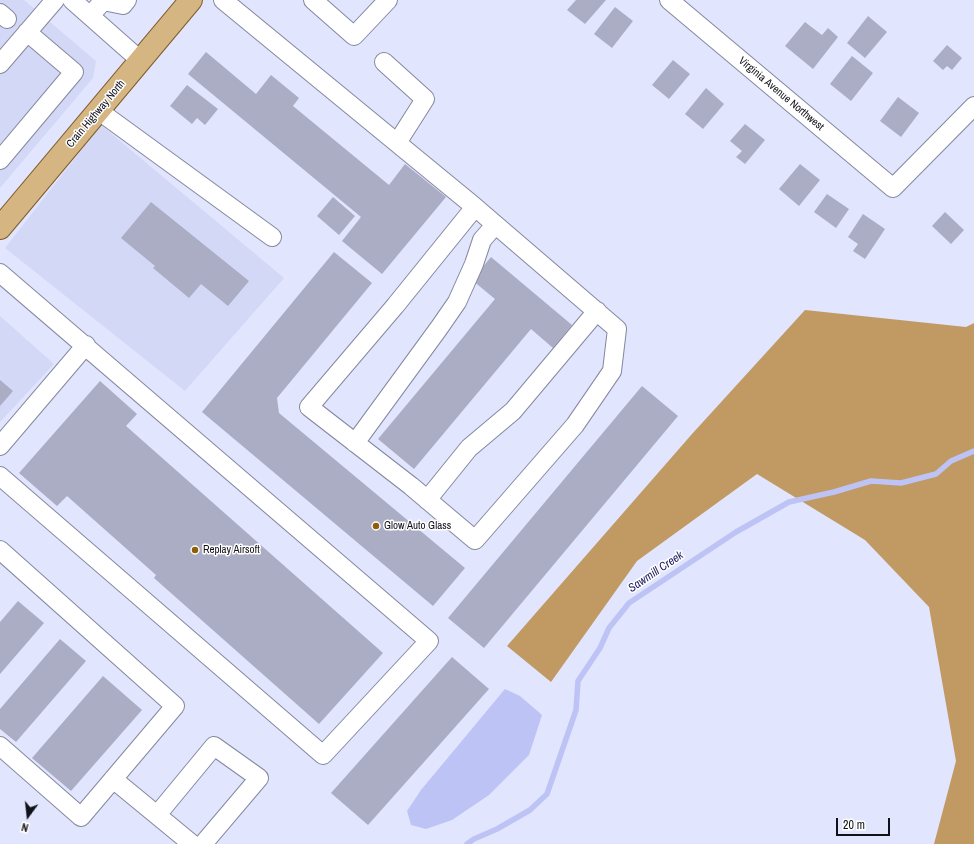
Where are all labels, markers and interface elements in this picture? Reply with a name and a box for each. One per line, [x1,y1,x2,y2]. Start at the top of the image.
street label: Virginia Avenue Northwest [736,54,826,134]
street label: Crain Highway North [64,78,128,150]
place label: Glow Auto Glass [384,519,451,533]
marker: Glow Auto Glass [371,521,381,531]
place label: Replay Airsoft [203,543,260,557]
marker: Replay Airsoft [190,545,200,555]
water label: Sawmill Creek [626,548,686,596]
north arrow [8,796,48,836]
scale bar [838,810,892,836]
text: 20 m [843,817,865,833]
text: N [20,820,30,835]

